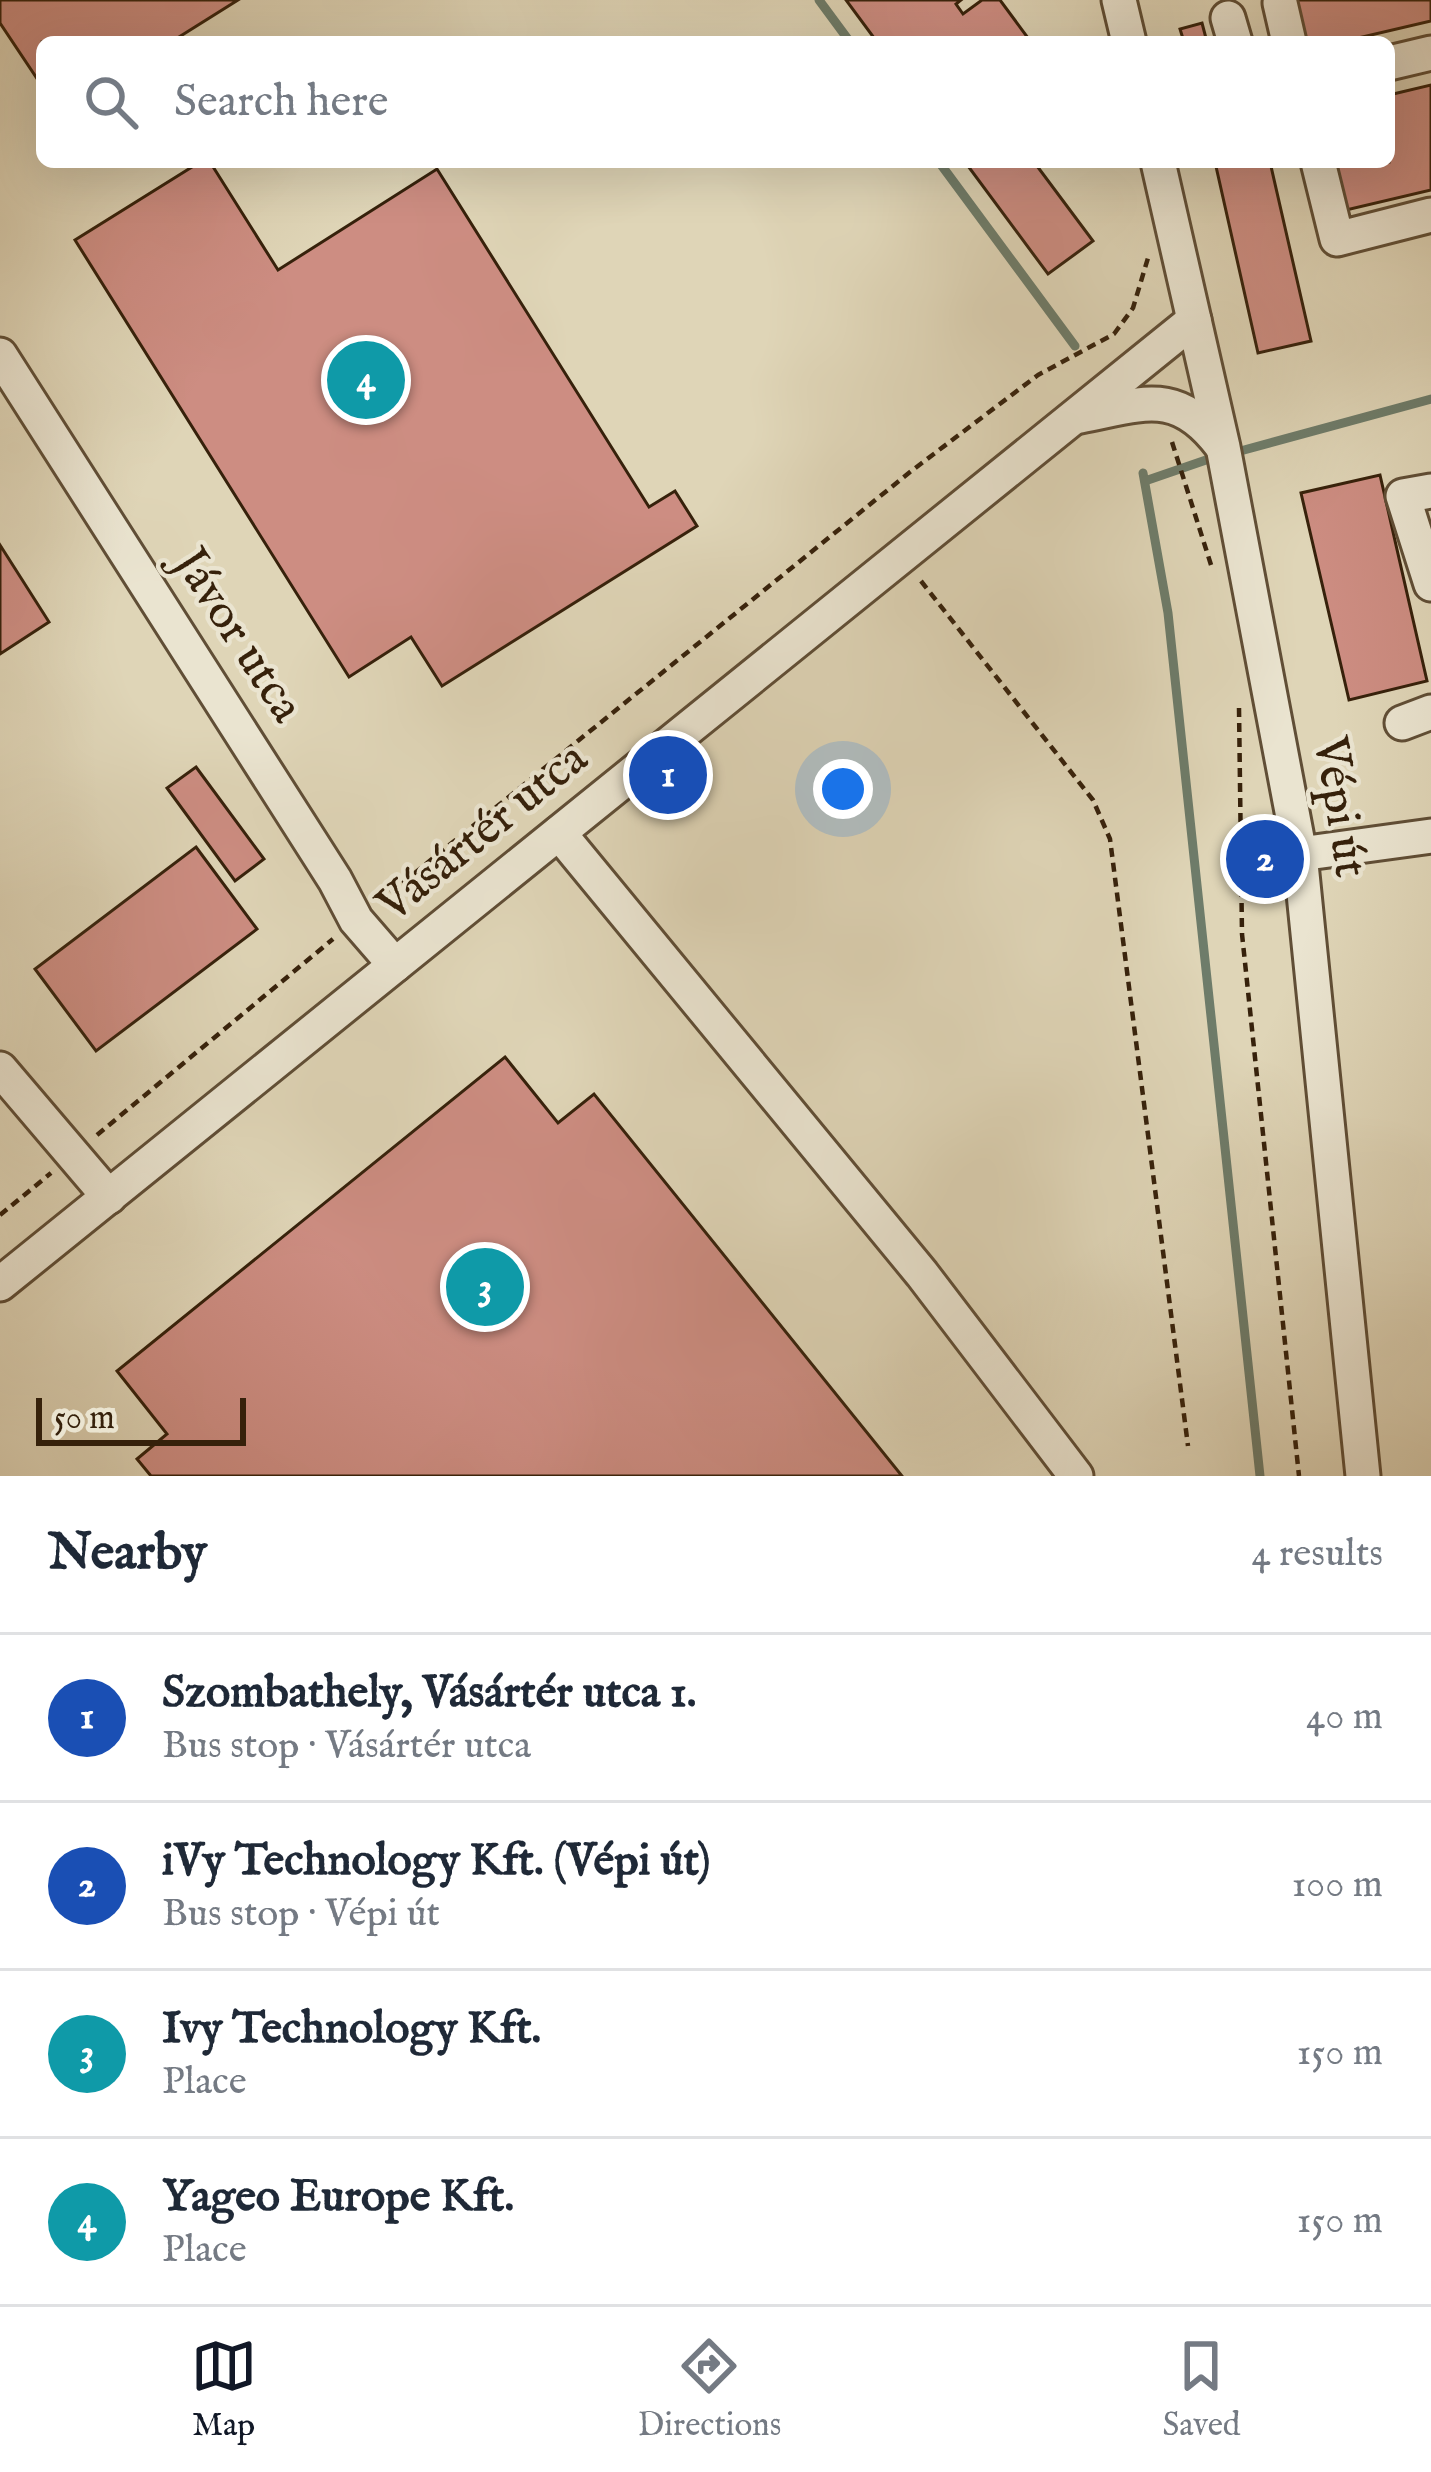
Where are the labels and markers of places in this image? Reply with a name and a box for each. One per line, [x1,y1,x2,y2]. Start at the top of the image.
pin: 4 [327,335,405,425]
pin: 1 [629,730,707,820]
pin: 2 [1226,814,1304,904]
pin: 3 [446,1242,524,1332]

